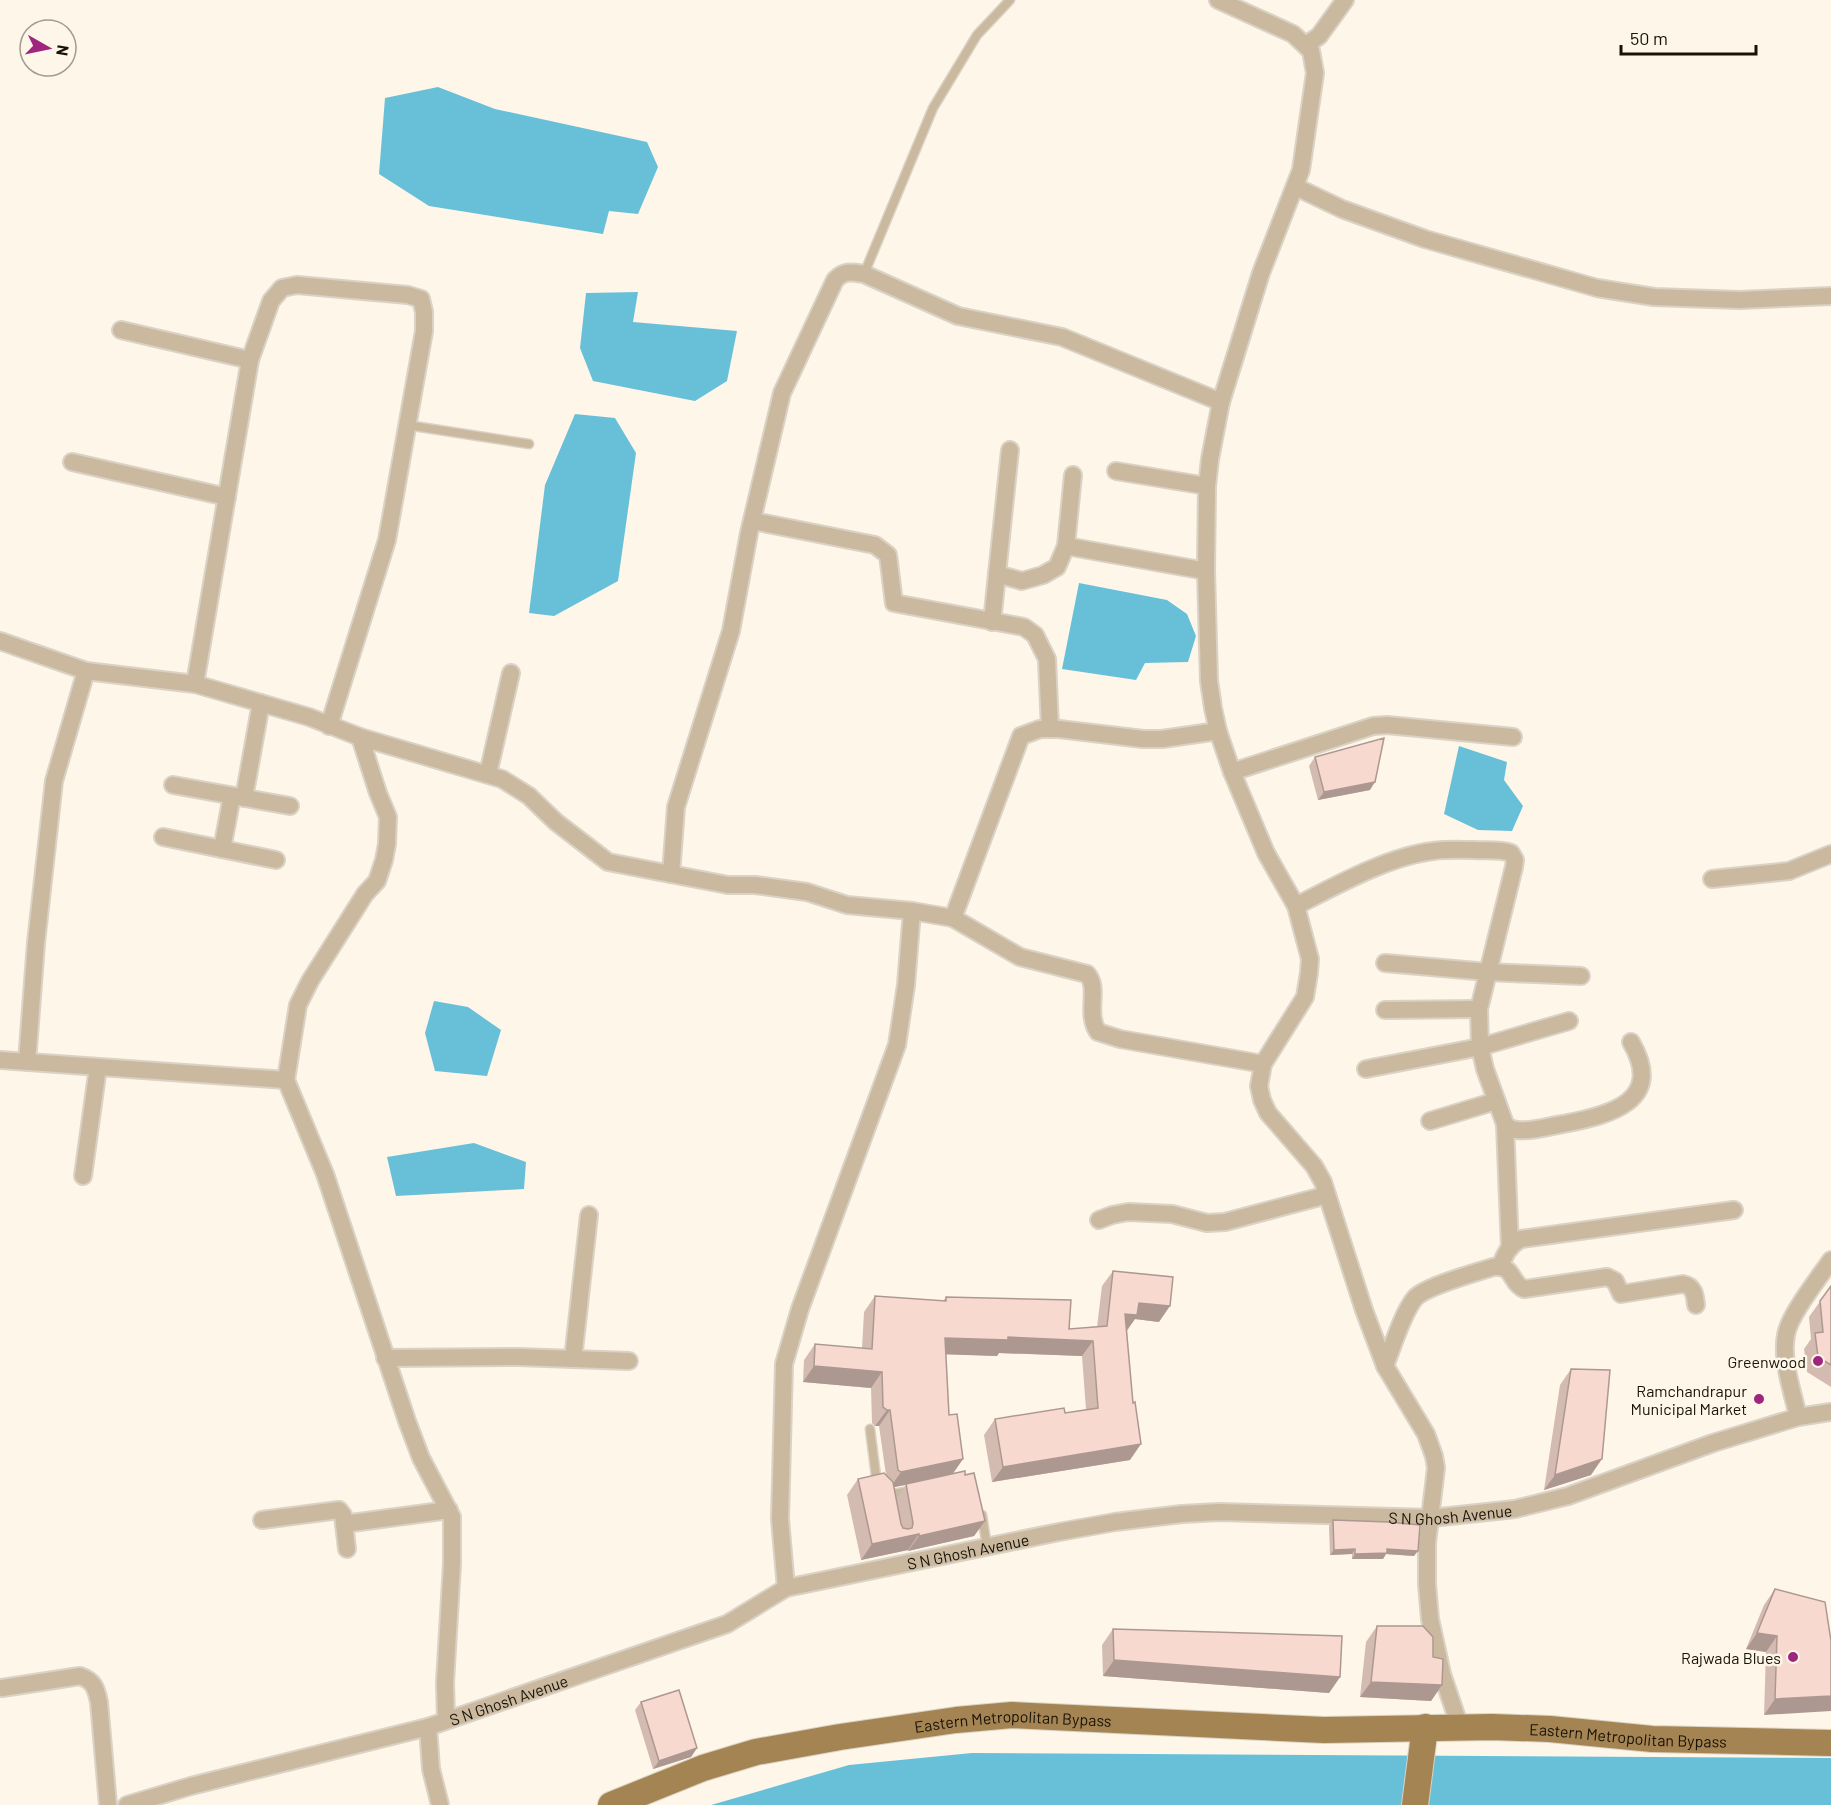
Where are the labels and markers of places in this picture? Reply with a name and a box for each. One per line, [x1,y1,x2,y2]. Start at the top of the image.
place label: Greenwood [1727,1352,1806,1371]
marker: Greenwood [1811,1354,1825,1368]
place label: Ramchandrapur Municipal Market [1631,1381,1747,1418]
marker: Ramchandrapur Municipal Market [1752,1392,1766,1406]
place label: Rajwada Blues [1681,1648,1781,1667]
marker: Rajwada Blues [1786,1650,1800,1664]

